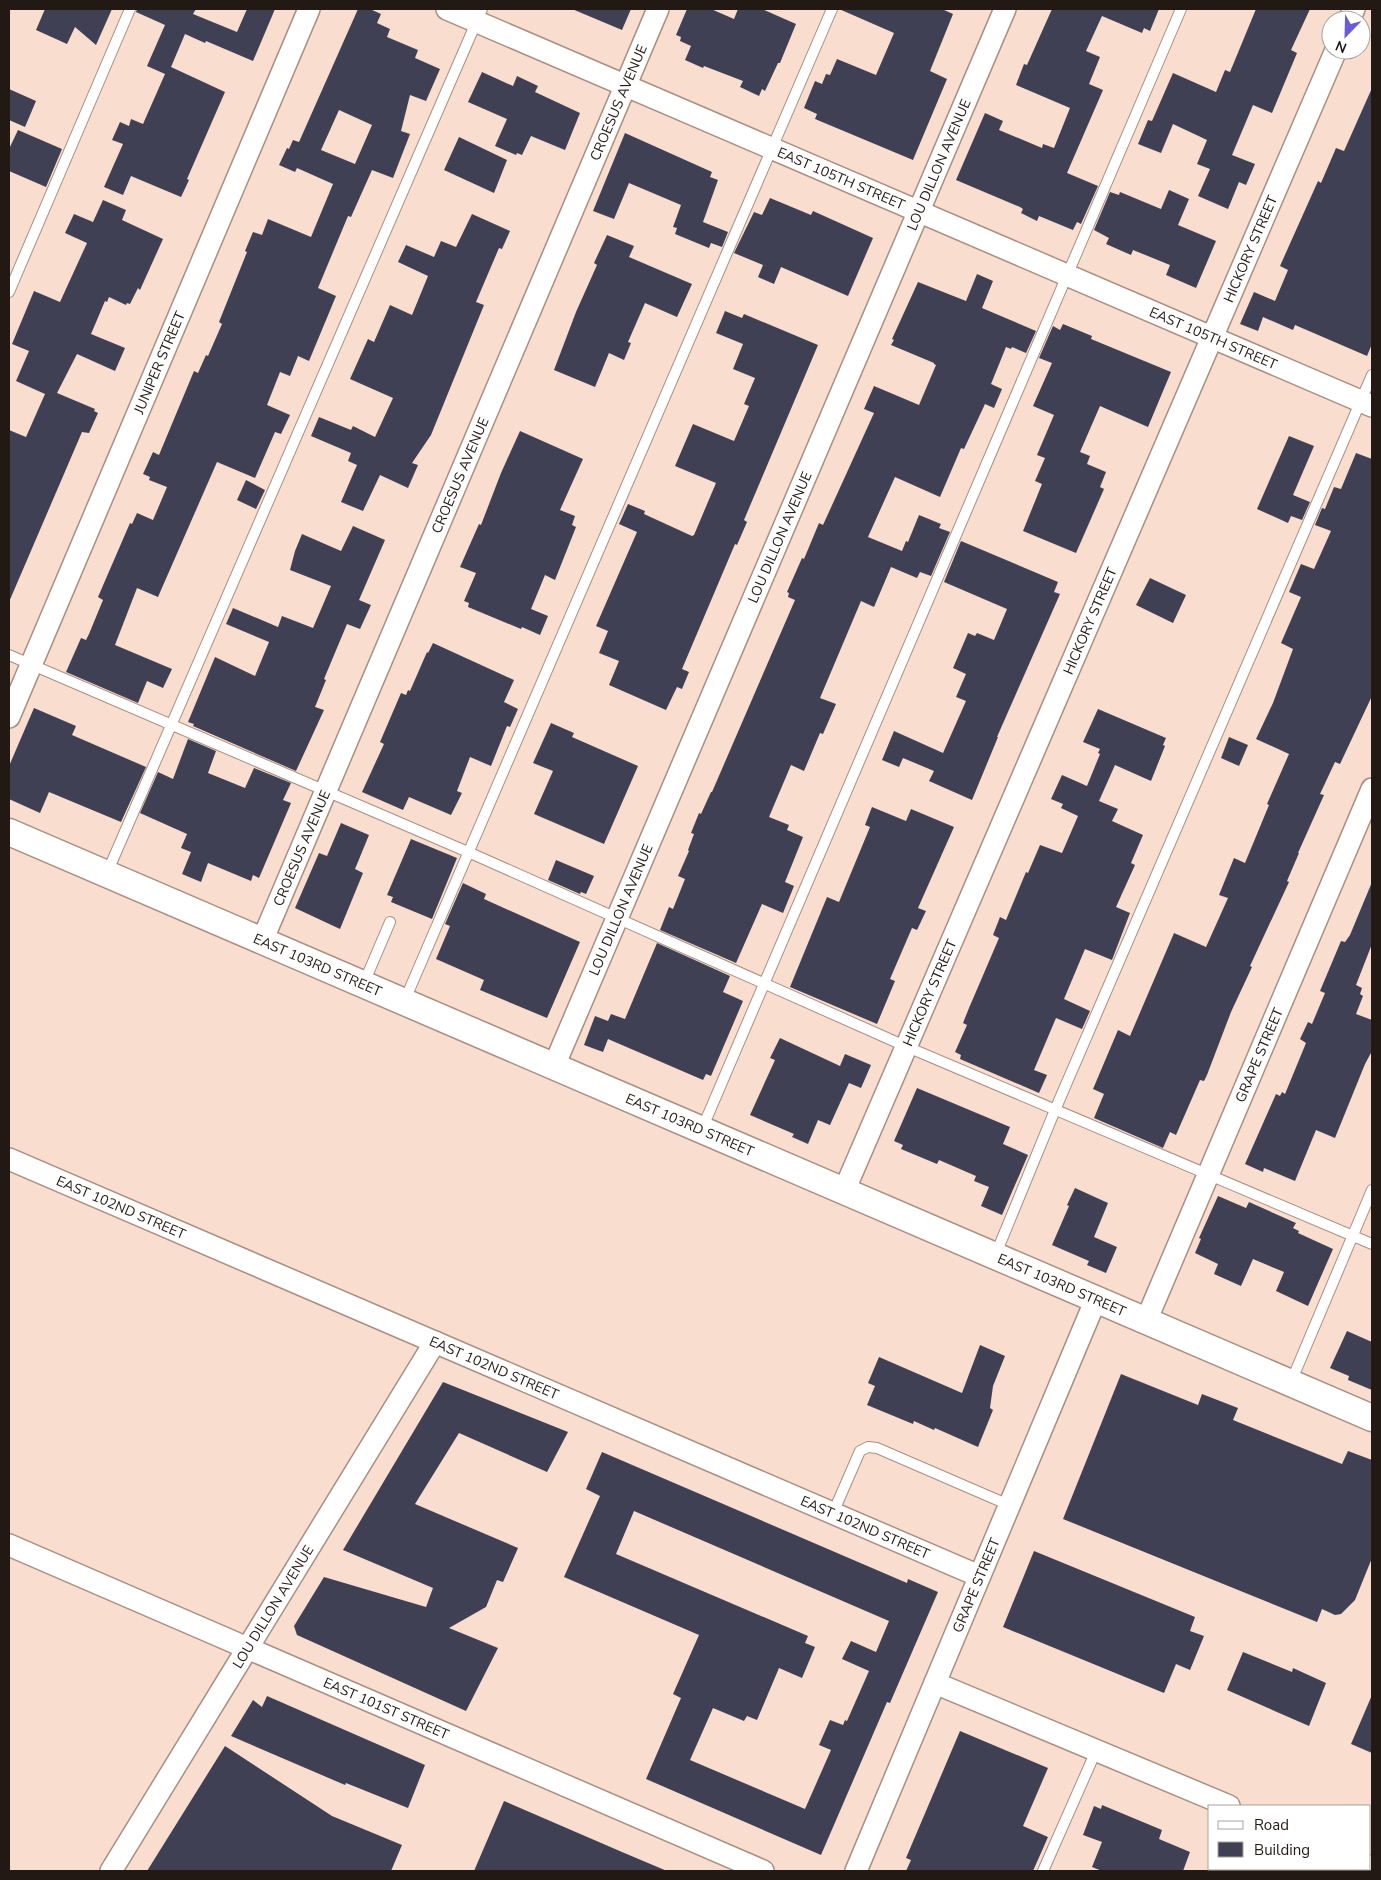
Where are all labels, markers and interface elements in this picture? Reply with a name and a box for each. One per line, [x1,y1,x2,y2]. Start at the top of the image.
north arrow [1321,10,1371,60]
text: N [1333,36,1350,57]
street label: CROESUS AVENUE [586,42,652,164]
street label: LOU DILLON AVENUE [903,96,975,233]
street label: EAST 105TH STREET [774,143,908,215]
street label: HICKORY STREET [1219,192,1282,306]
street label: EAST 105TH STREET [1146,303,1281,374]
street label: JUNIPER STREET [129,308,190,418]
street label: CROESUS AVENUE [427,414,493,537]
street label: LOU DILLON AVENUE [744,469,817,606]
street label: HICKORY STREET [1059,564,1122,677]
street label: CROESUS AVENUE [269,787,335,909]
street label: LOU DILLON AVENUE [585,841,658,978]
street label: EAST 103RD STREET [250,929,385,1001]
street label: HICKORY STREET [899,936,962,1049]
street label: GRAPE STREET [1231,1004,1288,1105]
street label: EAST 103RD STREET [622,1089,757,1161]
street label: EAST 102ND STREET [53,1171,189,1244]
street label: EAST 103RD STREET [995,1249,1129,1321]
street label: EAST 102ND STREET [426,1332,562,1404]
street label: EAST 102ND STREET [797,1491,933,1564]
street label: GRAPE STREET [948,1535,1005,1636]
street label: LOU DILLON AVENUE [228,1542,318,1672]
street label: EAST 101ST STREET [320,1673,452,1744]
legend [1208,1805,1371,1870]
text: Road [1254,1815,1289,1835]
text: Building [1254,1840,1310,1860]

